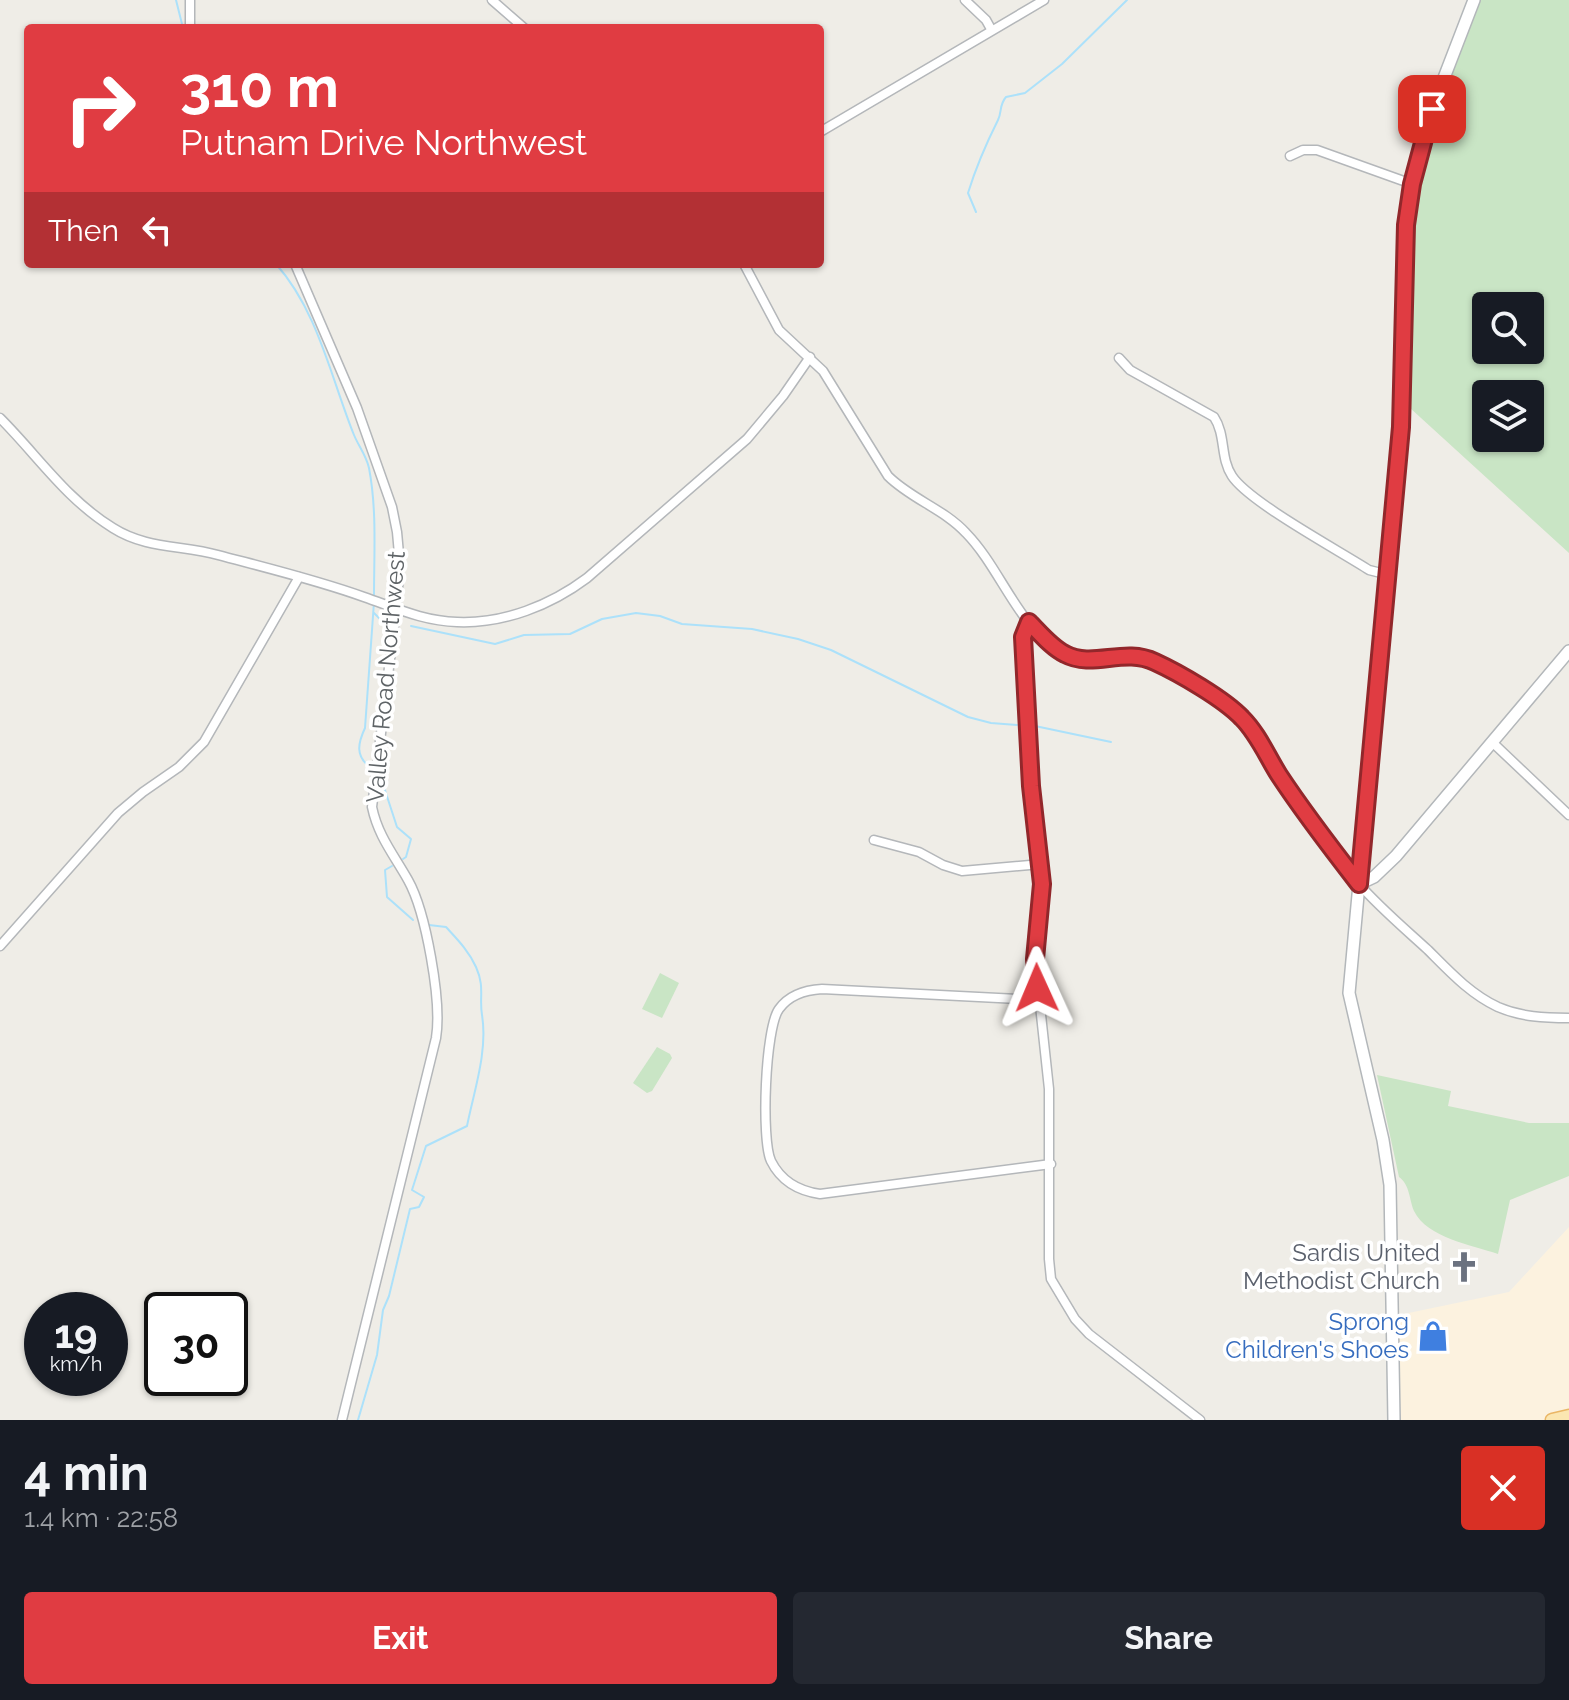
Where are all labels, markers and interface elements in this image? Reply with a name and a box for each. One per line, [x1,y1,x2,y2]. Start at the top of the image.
text: 310 m [180,54,339,120]
icon: right [48,56,152,160]
pin [1398,75,1466,143]
icon: arrive [1410,87,1454,131]
text: Putnam Drive Northwest [180,121,587,163]
icon: left [135,208,179,252]
text: Then [48,213,119,248]
map controls [1472,292,1544,452]
button: search [1472,292,1544,364]
button: layers [1472,380,1544,452]
street label: Valley Road Northwest [360,550,411,804]
position arrow [995,946,1079,1030]
place label: Sardis United Methodist Church [1243,1238,1440,1295]
church icon: Sardis United Methodist Church [1447,1250,1481,1284]
speed limit sign: 30 [144,1292,248,1396]
place label: Sprong Children's Shoes [1225,1307,1409,1364]
text: 19 [54,1310,98,1357]
shop icon: Sprong Children's Shoes [1416,1319,1450,1353]
text: km/h [50,1352,102,1376]
text: 4 min [24,1445,149,1501]
button: close [1461,1446,1545,1530]
text: 1.4 km · 22:58 [24,1503,178,1533]
button: Exit [24,1592,777,1684]
button: Share [793,1592,1545,1684]

